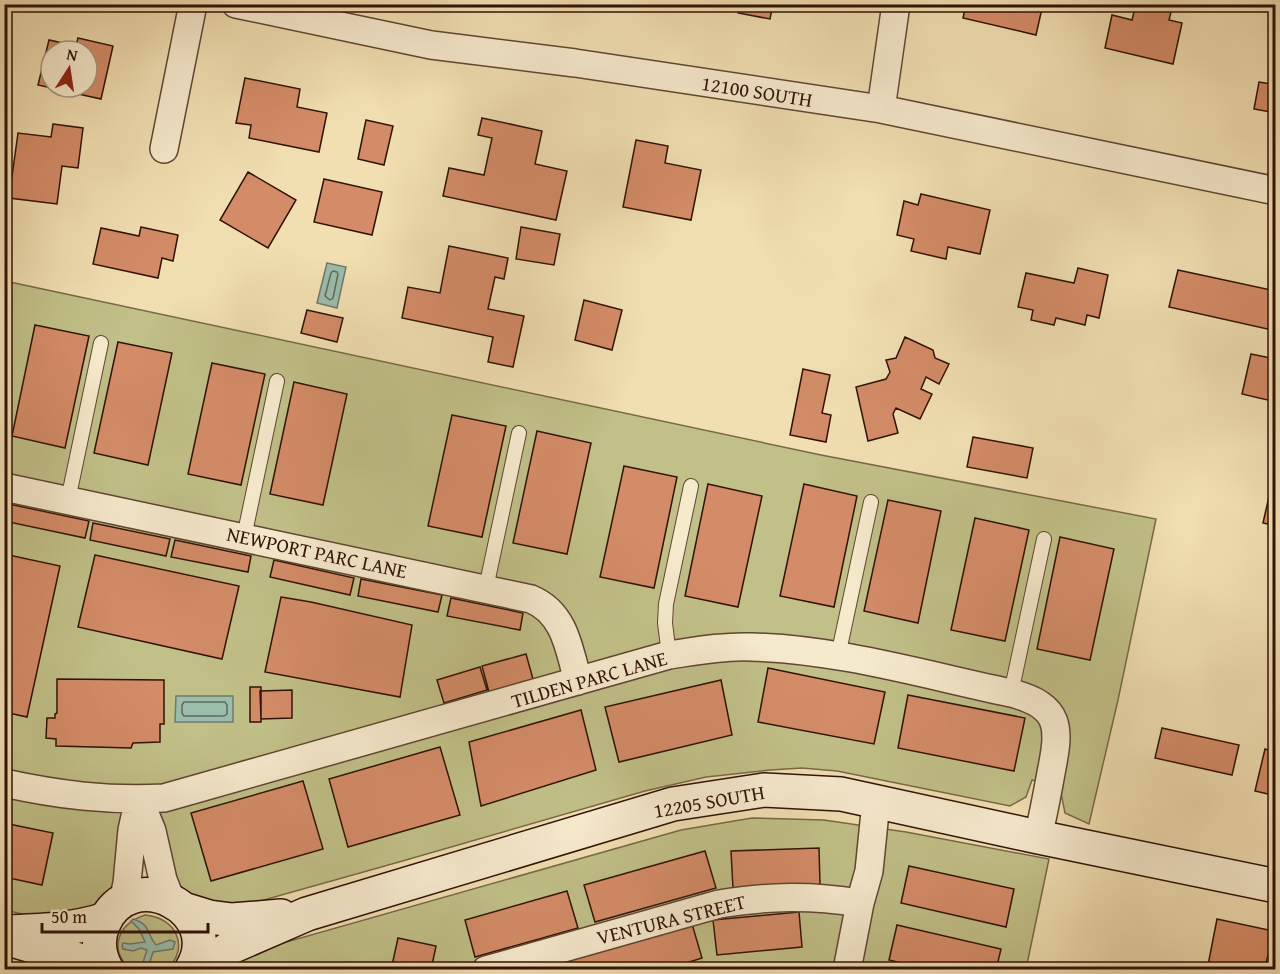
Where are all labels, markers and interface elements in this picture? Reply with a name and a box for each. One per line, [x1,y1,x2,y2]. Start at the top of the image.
north arrow [39,39,99,99]
text: N [64,41,80,67]
street label: 12100 SOUTH [699,68,815,114]
street label: NEWPORT PARC LANE [224,519,410,585]
street label: TILDEN PARC LANE [508,643,670,715]
street label: 12205 SOUTH [651,777,767,825]
street label: VENTURA STREET [593,886,749,952]
scale bar [42,896,208,934]
text: 50 m [51,903,87,930]

